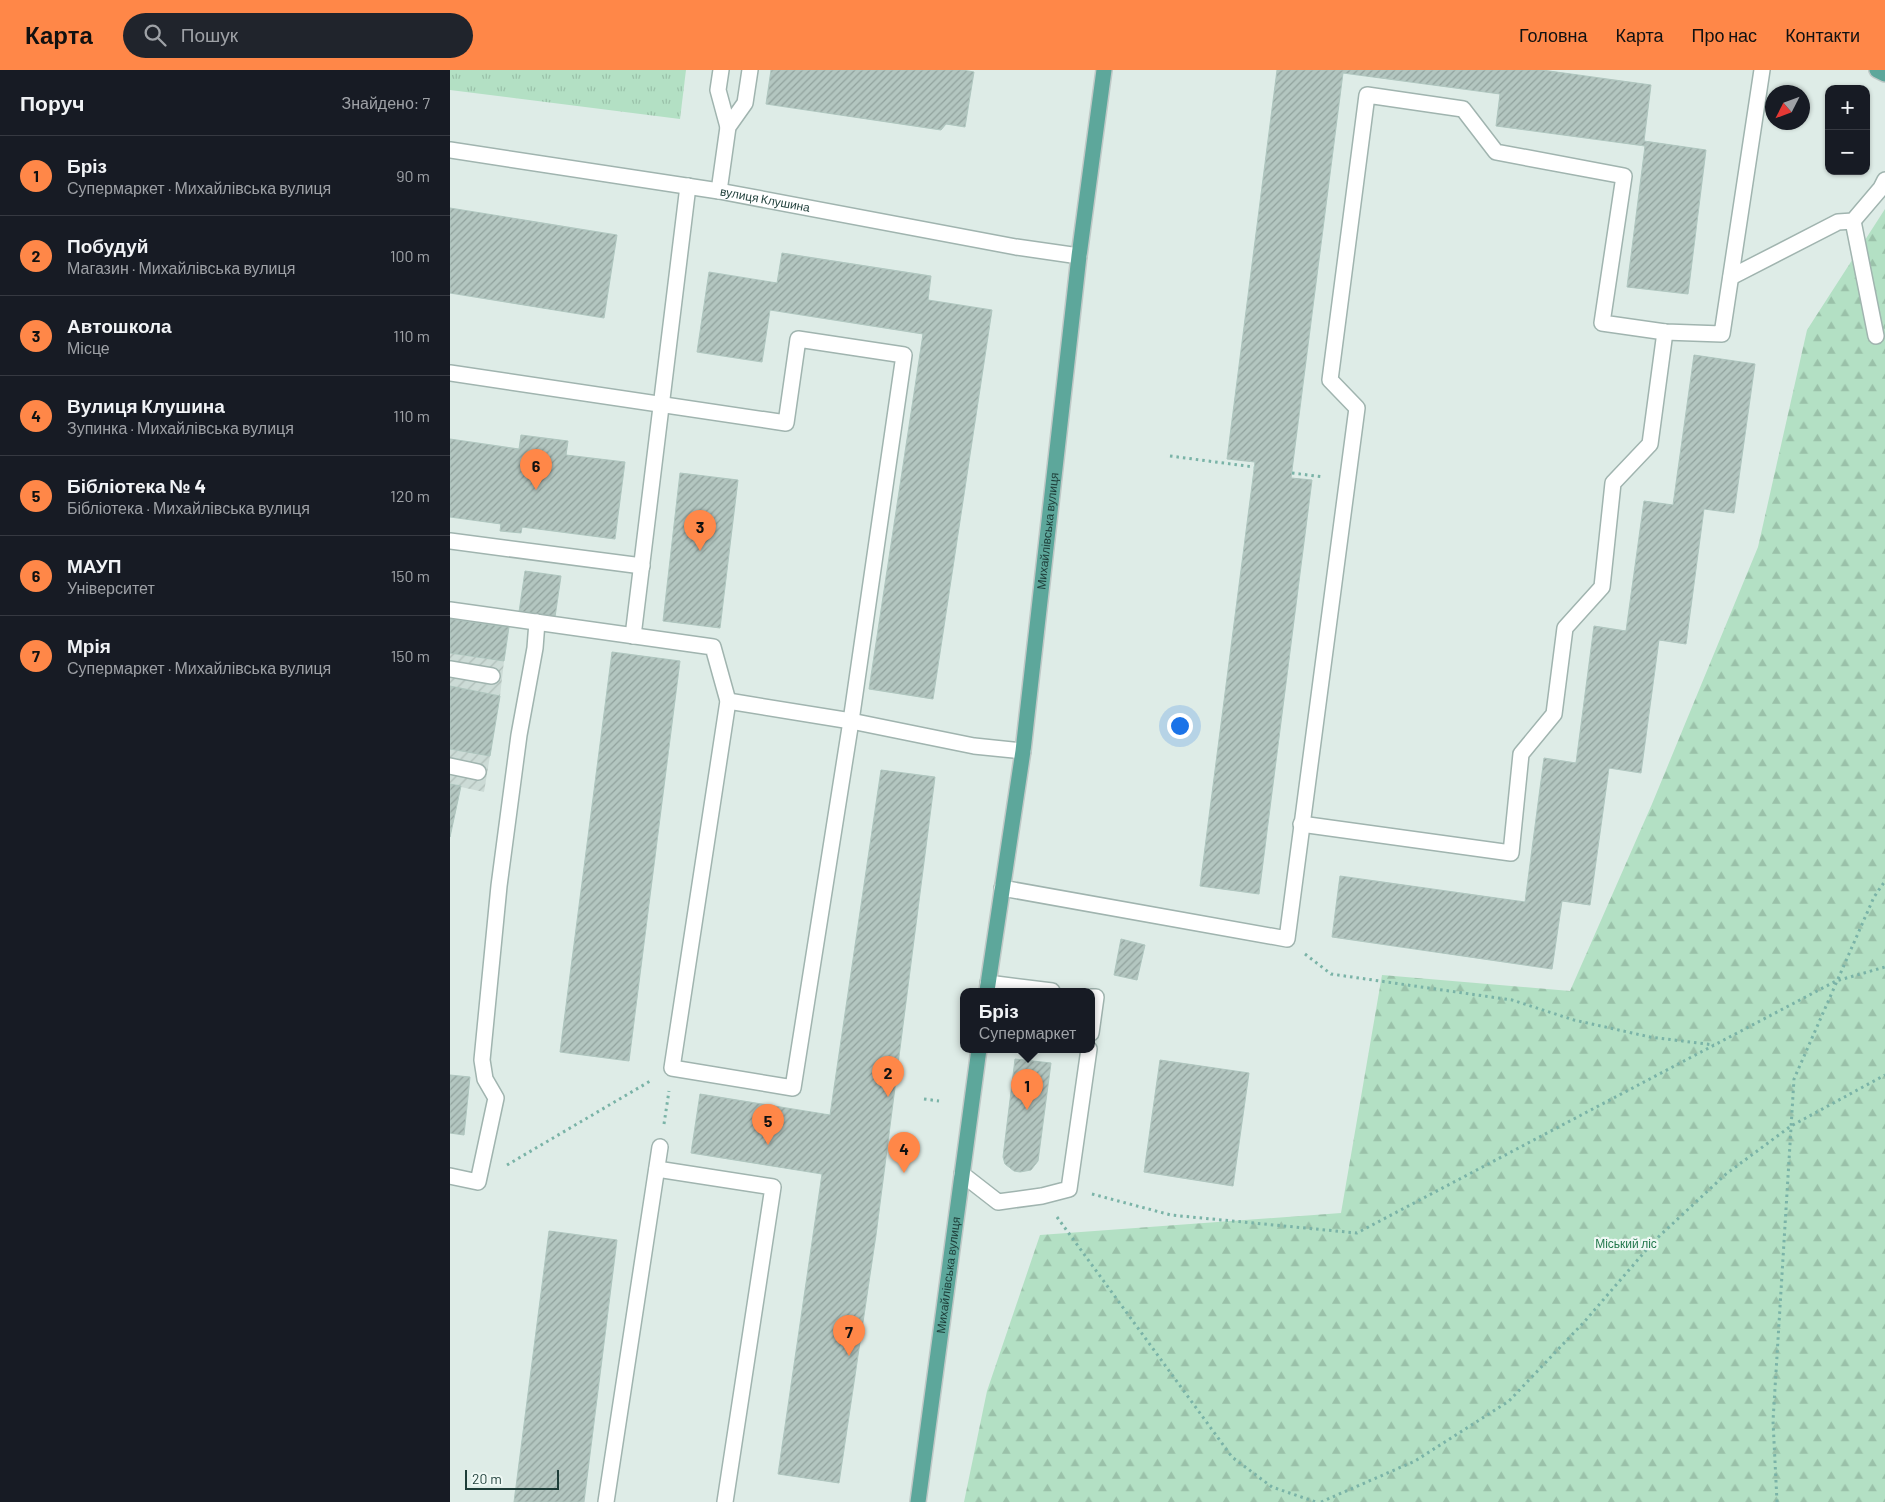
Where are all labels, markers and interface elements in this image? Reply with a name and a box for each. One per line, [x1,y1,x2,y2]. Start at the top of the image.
search box [123,13,473,58]
text: Карта [25,20,93,49]
icon: search [141,21,169,49]
text: Пошук [181,23,238,46]
text: Головна [1519,24,1587,46]
text: Карта [1615,24,1664,46]
text: Про нас [1692,24,1757,46]
text: Контакти [1785,24,1860,46]
north arrow [1765,85,1810,130]
map controls [1825,85,1870,175]
button: + [1825,85,1870,130]
text: Поруч [20,90,84,115]
text: Знайдено: 7 [342,93,430,112]
button: − [1825,130,1870,175]
text: Бріз [67,154,107,177]
text: 1 [33,166,39,185]
text: 90 m [396,166,430,185]
text: Супермаркет · Михайлівська вулиця [67,178,331,197]
street label: вулиця Клушина [719,183,812,214]
text: Побудуй [67,234,148,257]
text: 2 [32,246,40,265]
text: 100 m [390,246,430,265]
text: Магазин · Михайлівська вулиця [67,258,295,277]
text: Автошкола [67,314,172,337]
text: 3 [32,326,40,345]
text: 110 m [393,326,430,345]
text: Місце [67,338,110,357]
text: Вулиця Клушина [67,394,225,417]
text: 4 [31,406,41,425]
text: 110 m [393,406,430,425]
text: Зупинка · Михайлівська вулиця [67,418,294,437]
pin: 6 [520,449,552,490]
street label: Михайлівська вулиця [1033,472,1061,590]
text: Бібліотека № 4 [67,474,206,497]
text: 5 [32,486,40,505]
text: 120 m [390,486,430,505]
text: Бібліотека · Михайлівська вулиця [67,498,310,517]
pin: 3 [684,510,716,551]
text: МАУП [67,554,121,577]
text: 6 [32,566,40,585]
text: 150 m [391,566,430,585]
text: Університет [67,578,155,597]
text: Мрія [67,634,111,657]
text: 7 [32,646,40,665]
text: 150 m [391,646,430,665]
text: Супермаркет · Михайлівська вулиця [67,658,331,677]
your location [1167,713,1193,739]
popup [960,988,1095,1053]
text: Бріз [979,999,1019,1022]
text: Супермаркет [979,1023,1076,1042]
pin: 2 [872,1056,904,1097]
pin: 1 [1011,1069,1043,1110]
pin: 5 [752,1104,784,1145]
pin: 4 [888,1132,920,1173]
street label: Михайлівська вулиця [933,1216,963,1334]
park label: Міський ліс [1595,1236,1657,1250]
pin: 7 [833,1315,865,1356]
scale bar [465,1467,559,1490]
text: 20 m [472,1470,502,1487]

